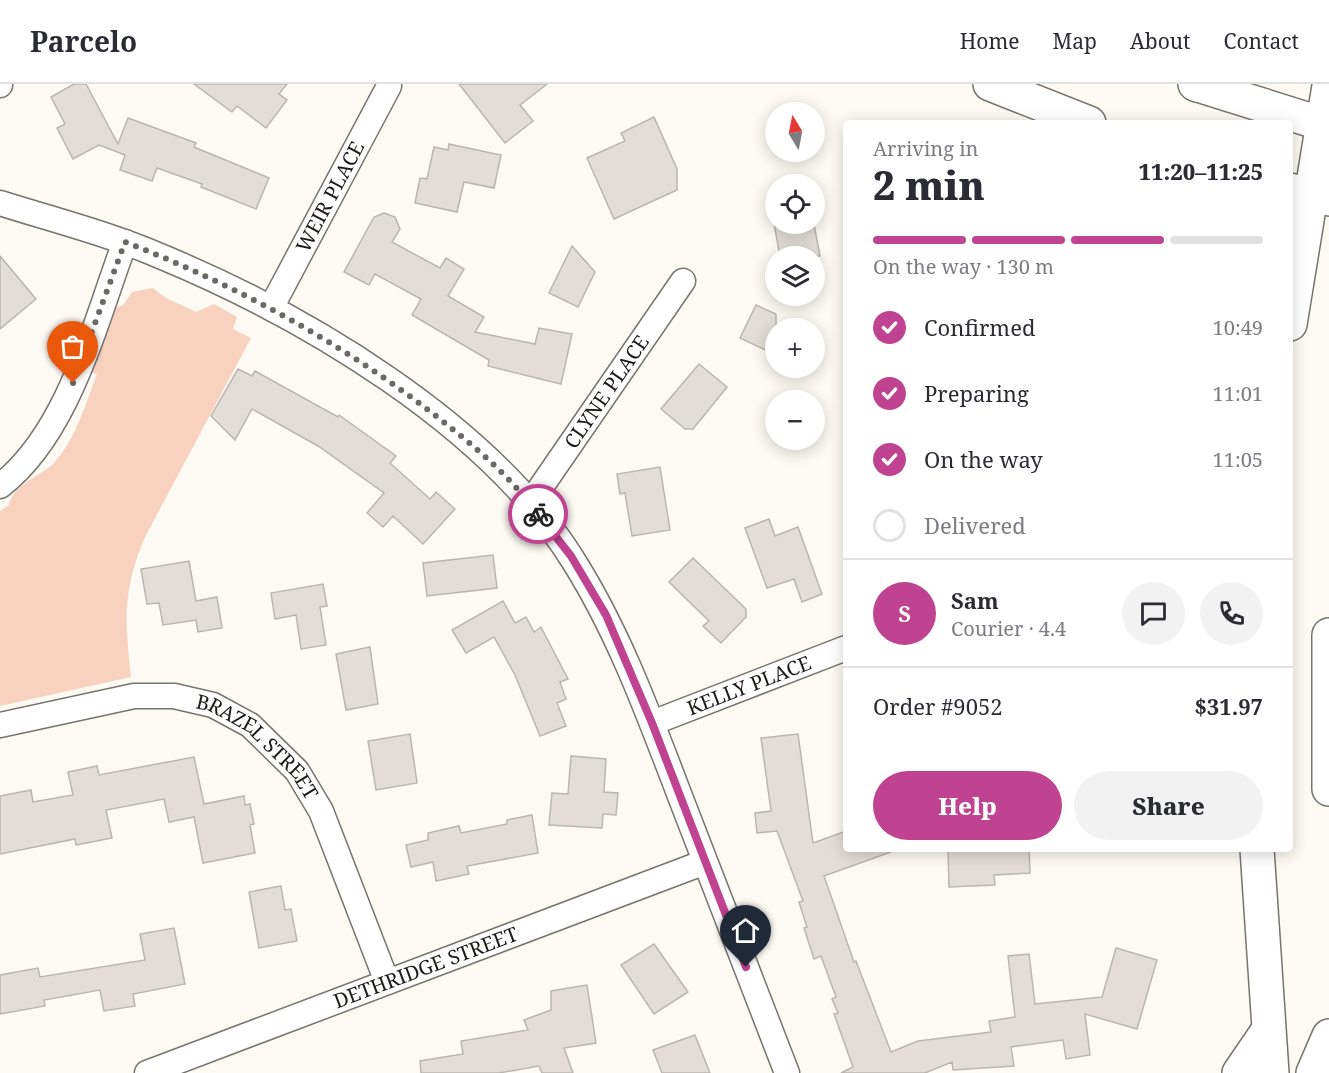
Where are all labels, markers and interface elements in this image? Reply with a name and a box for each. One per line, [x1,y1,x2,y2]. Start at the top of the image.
text: Parcelo [30,22,137,60]
text: Home [960,27,1020,55]
text: Map [1053,27,1097,55]
text: About [1130,27,1191,55]
text: Contact [1224,27,1299,55]
north arrow [765,102,825,162]
map controls [765,102,825,450]
text: Arriving in [873,135,978,162]
street label: WEIR PLACE [289,136,370,257]
text: 11:20–11:25 [1139,156,1263,186]
text: 2 min [873,158,985,211]
button: locate [765,174,825,234]
button: layers [765,246,825,306]
text: On the way · 130 m [873,253,1054,280]
icon: check [873,311,906,344]
text: Confirmed [924,312,1035,342]
text: 10:49 [1213,314,1263,341]
button: + [765,318,825,378]
pin [47,321,98,383]
icon: bag [56,330,89,363]
street label: CLYNE PLACE [558,330,655,454]
icon: check [873,377,906,410]
text: Preparing [924,378,1029,408]
text: 11:01 [1213,380,1263,407]
button: − [765,390,825,450]
icon: check [873,443,906,476]
text: On the way [924,444,1043,474]
text: 11:05 [1213,446,1263,473]
courier [508,484,568,544]
icon: bike [522,498,555,531]
text: Delivered [924,510,1026,540]
button: chat [1122,582,1185,645]
button: phone [1200,582,1263,645]
text: Sam [951,585,999,615]
text: S [898,598,911,628]
text: Courier · 4.4 [951,615,1066,642]
street label: KELLY PLACE [683,649,815,721]
street label: BRAZEL STREET [194,688,325,804]
text: Order #9052 [873,691,1003,721]
text: $31.97 [1194,691,1263,721]
button: Help [873,771,1062,840]
button: Share [1074,771,1263,840]
pin [720,905,771,967]
icon: home [729,914,762,947]
street label: DETHRIDGE STREET [329,920,522,1014]

